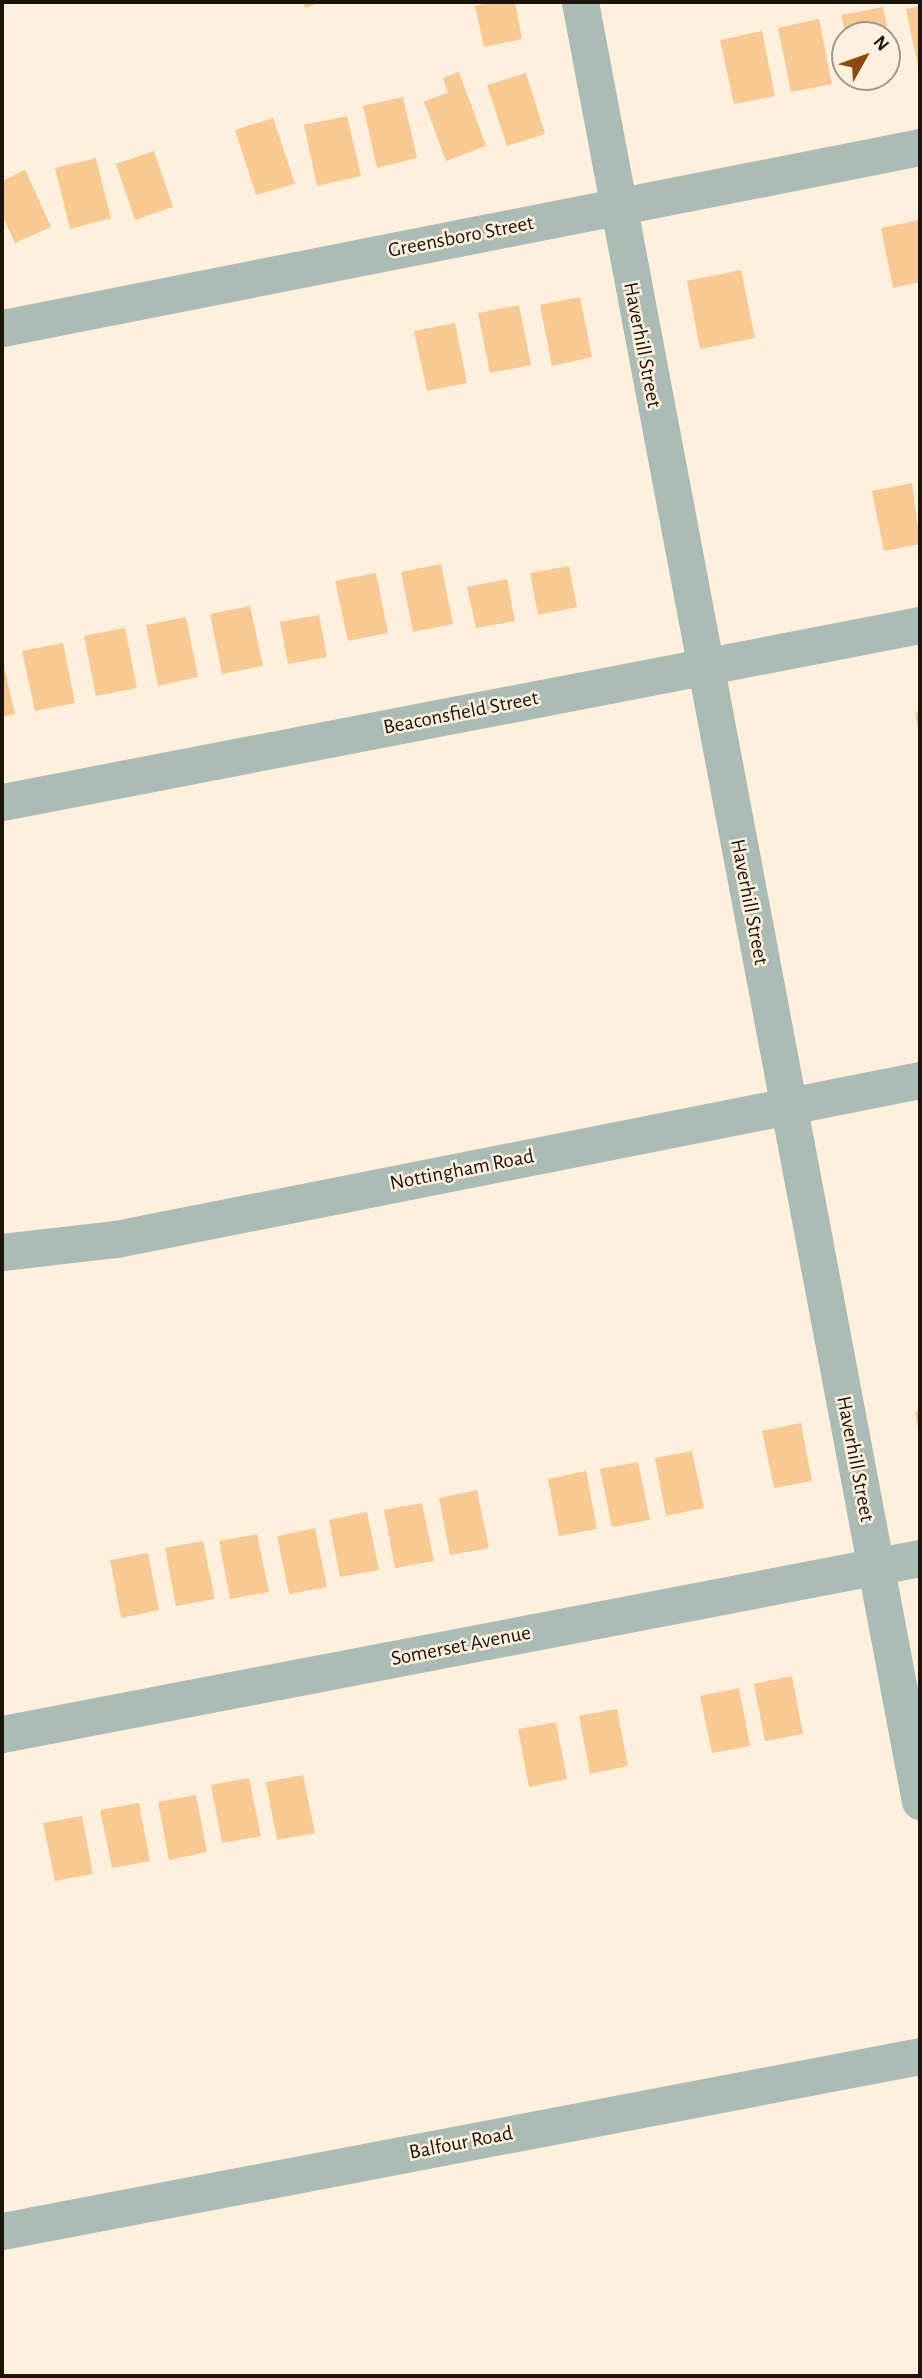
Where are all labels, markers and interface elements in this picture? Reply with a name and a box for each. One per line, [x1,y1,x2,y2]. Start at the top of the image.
north arrow [831,21,901,91]
text: N [869,32,892,55]
street label: Greensboro Street [386,211,536,263]
street label: Haverhill Street [617,280,667,410]
street label: Beaconsfield Street [381,686,541,740]
street label: Haverhill Street [724,837,774,967]
street label: Nottingham Road [388,1144,536,1196]
street label: Haverhill Street [830,1394,880,1524]
street label: Somerset Avenue [389,1620,533,1672]
street label: Balfour Road [407,2121,515,2165]

